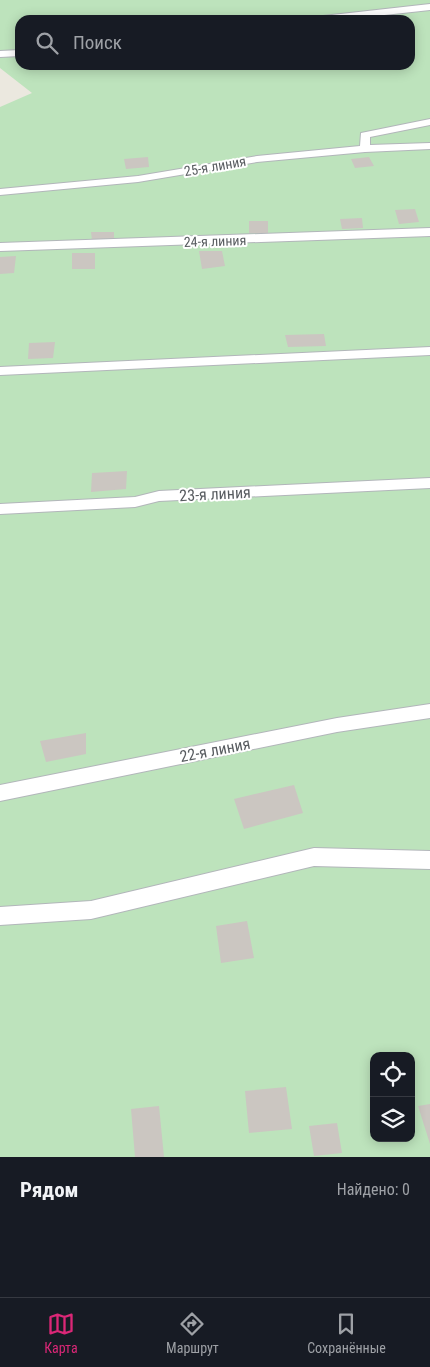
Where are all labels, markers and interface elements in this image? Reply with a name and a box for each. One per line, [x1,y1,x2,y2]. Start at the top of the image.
search box [15,15,415,70]
icon: search [33,29,61,57]
text: Поиск [73,31,122,54]
street label: 25-я линия [183,153,247,179]
street label: 24-я линия [183,232,247,250]
street label: 23-я линия [179,483,251,505]
street label: 22-я линия [178,734,252,766]
map controls [370,1052,415,1142]
button: locate [370,1052,415,1097]
button: layers [370,1097,415,1142]
text: Рядом [20,1178,79,1202]
text: Найдено: 0 [337,1180,410,1199]
tab: Карта [44,1310,78,1356]
tab: Маршрут [166,1310,219,1356]
tab: Сохранённые [307,1310,386,1356]

